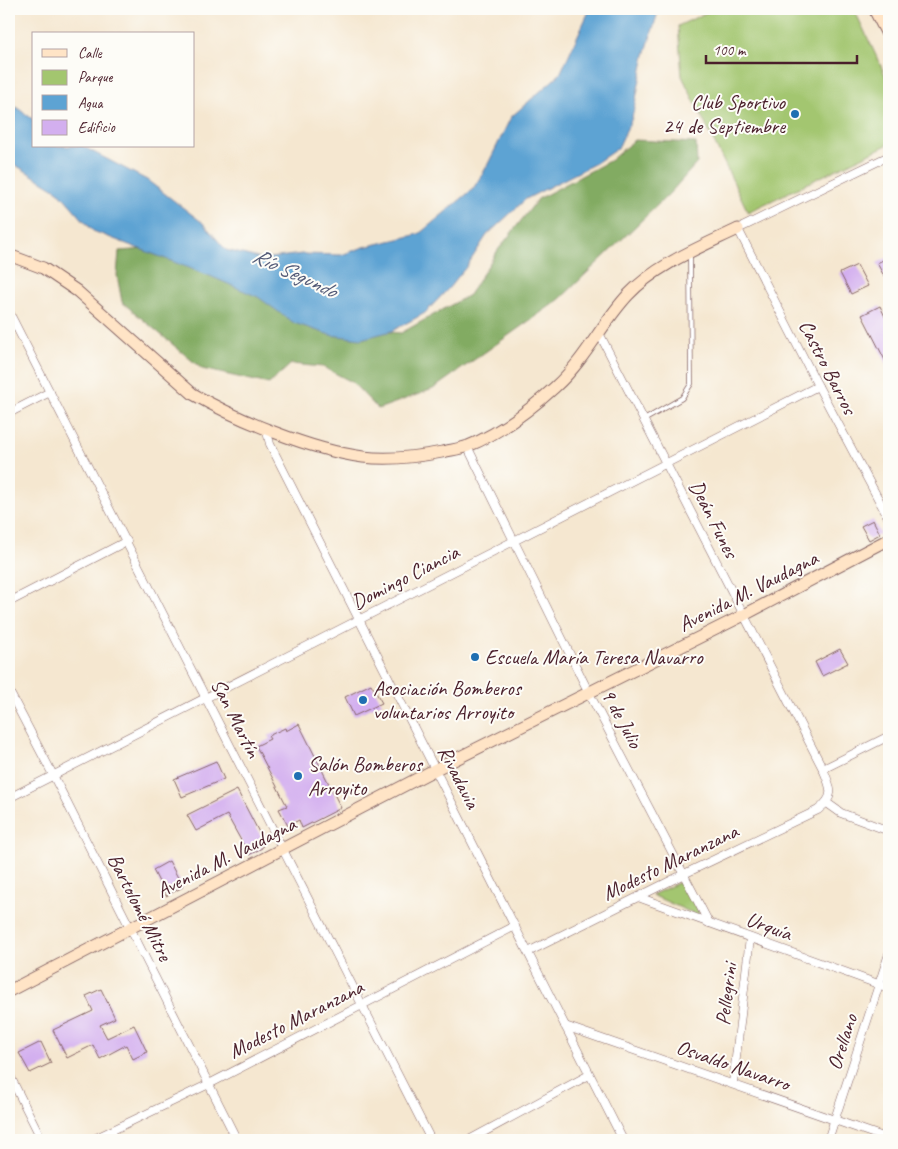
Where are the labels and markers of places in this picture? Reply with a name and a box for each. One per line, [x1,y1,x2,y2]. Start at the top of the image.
place label: Club Sportivo 24 de Septiembre [663,89,787,139]
marker: Club Sportivo 24 de Septiembre [789,108,801,120]
place label: Escuela María Teresa Navarro [485,644,704,670]
marker: Escuela María Teresa Navarro [469,651,481,663]
place label: Asociación Bomberos voluntarios Arroyito [373,675,523,725]
marker: Asociación Bomberos voluntarios Arroyito [357,694,369,706]
place label: Salón Bomberos Arroyito [308,751,424,801]
marker: Salón Bomberos Arroyito [292,770,304,782]

